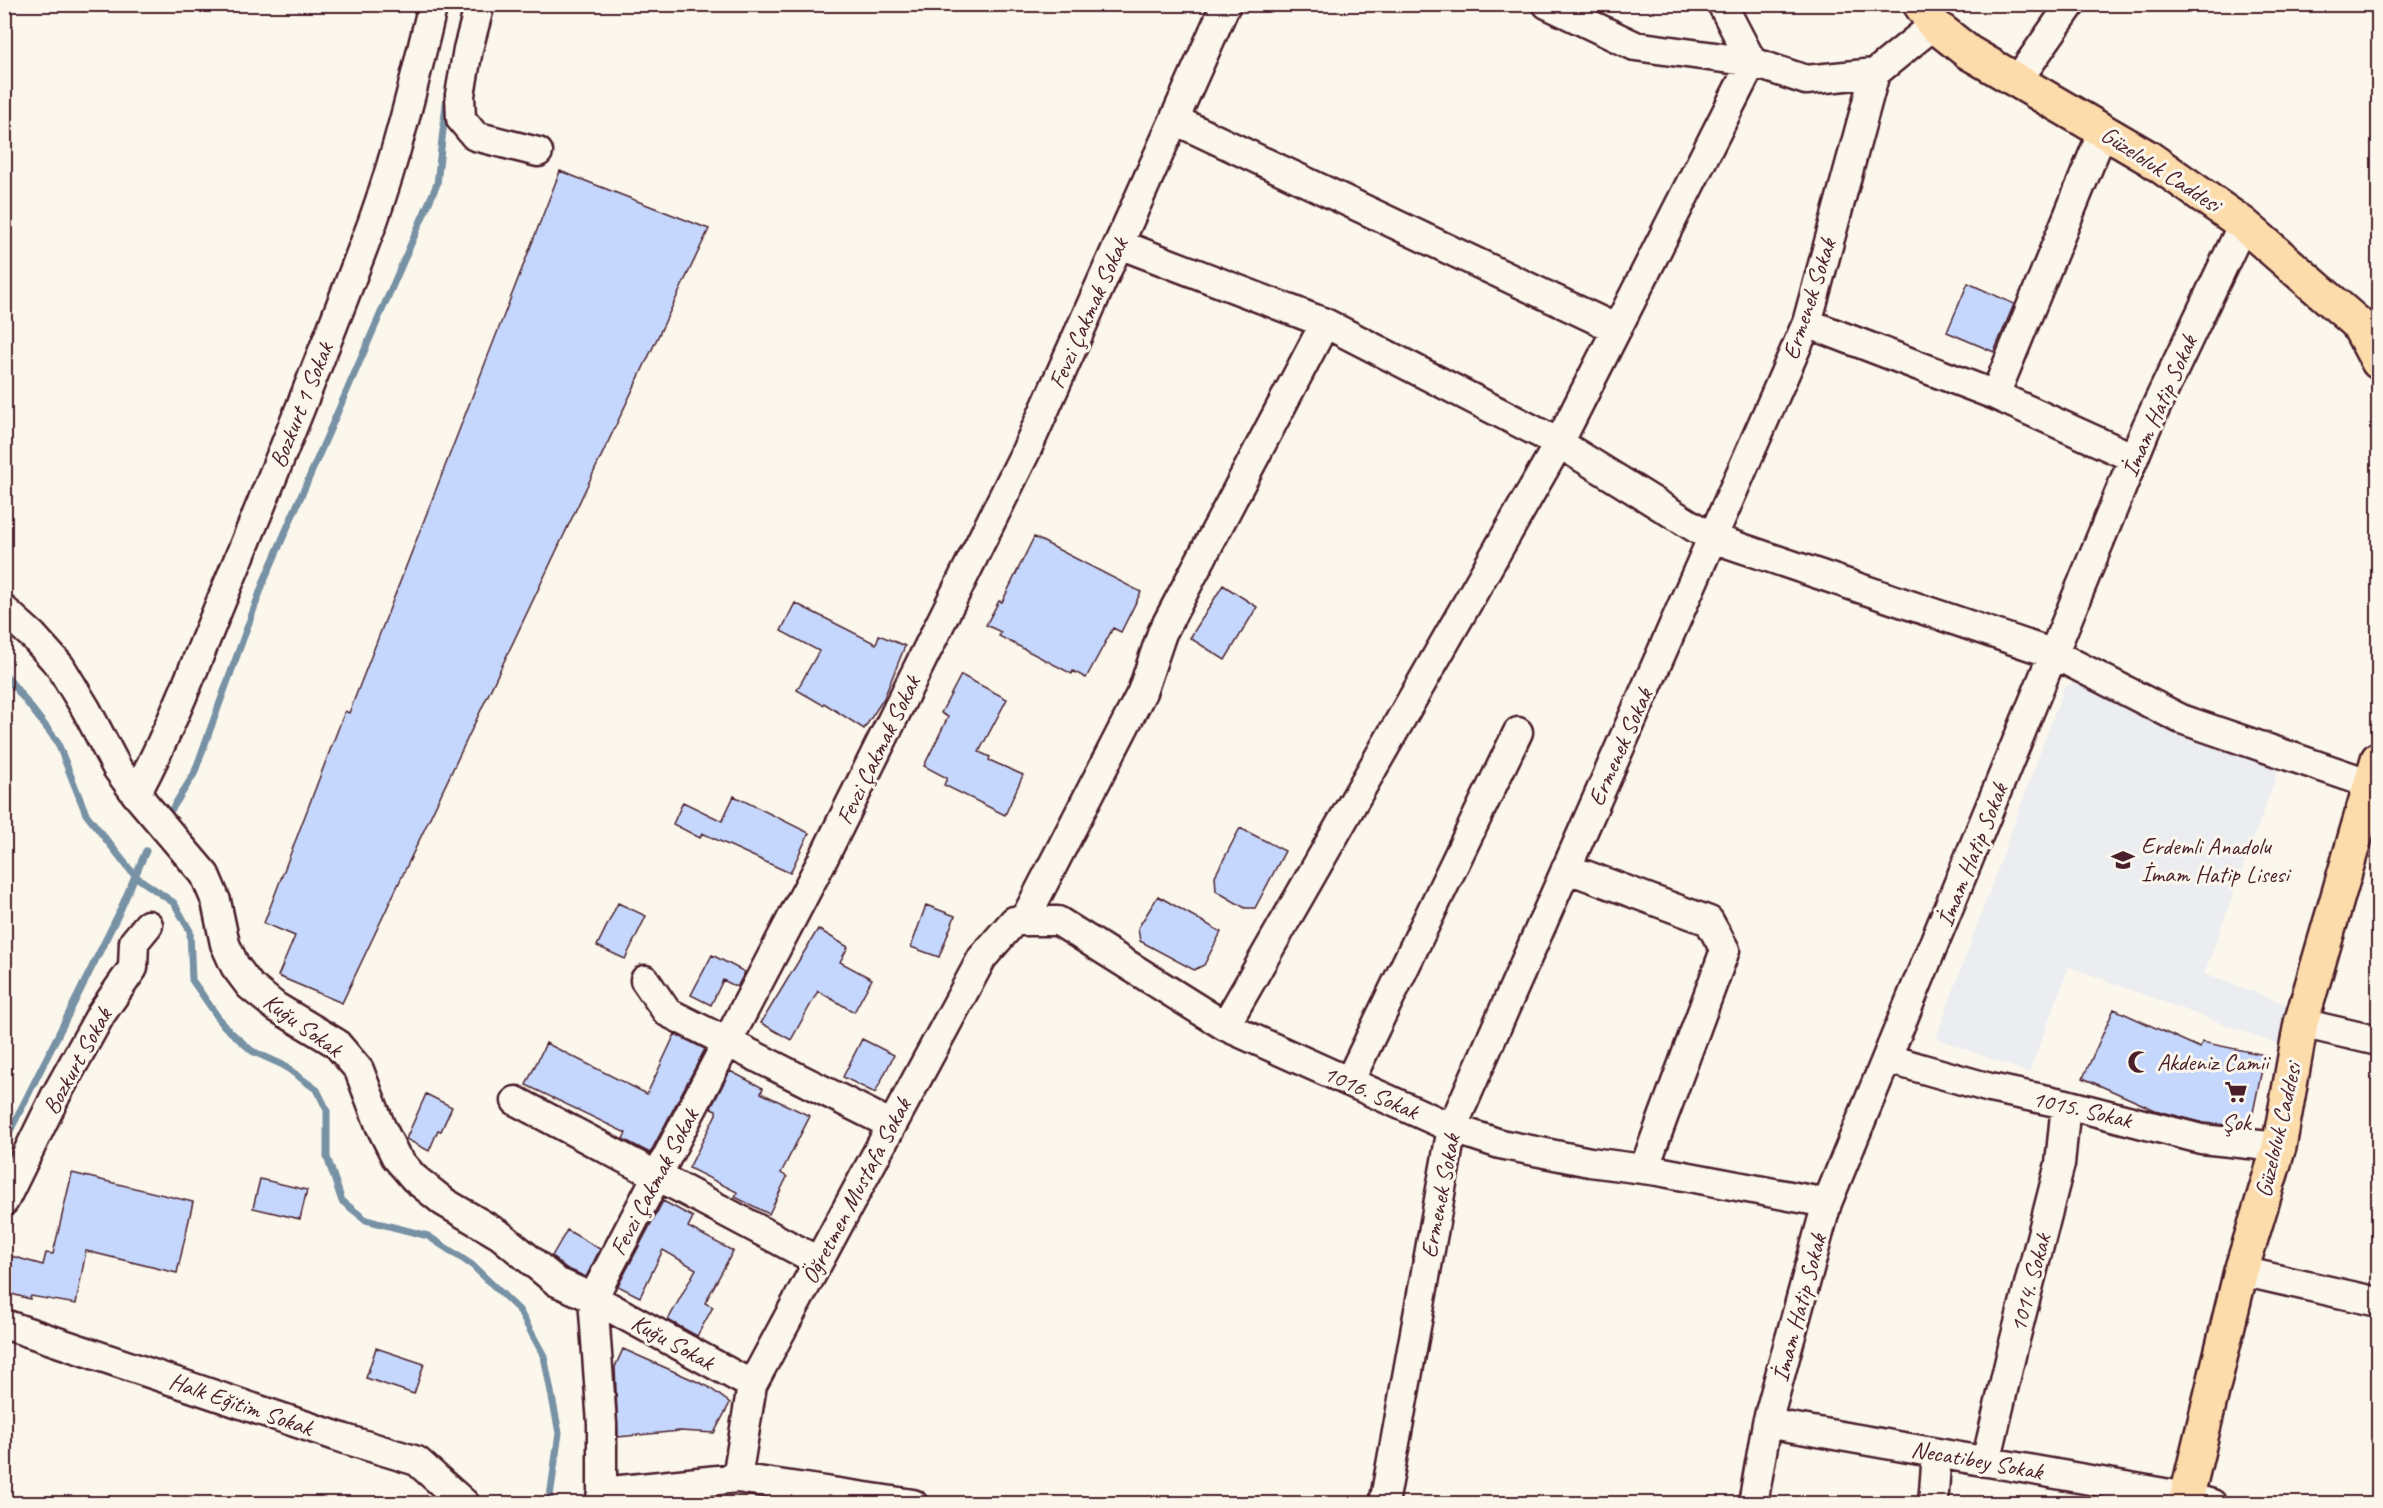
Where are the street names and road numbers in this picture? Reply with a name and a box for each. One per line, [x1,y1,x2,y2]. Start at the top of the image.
street label: Güzeloluk Caddesi [2095,119,2230,221]
street label: Fevzi Çakmak Sokak [1041,231,1136,393]
street label: Ermenek Sokak [1775,233,1843,363]
street label: İmam Hatip Sokak [2114,329,2204,481]
street label: Bozkurt 1 Sokak [262,336,341,472]
street label: Fevzi Çakmak Sokak [829,669,928,829]
street label: Ermenek Sokak [1581,682,1660,810]
street label: İmam Hatip Sokak [1930,777,2015,931]
street label: Kuğu Sokak [258,986,350,1065]
street label: Bozkurt Sokak [36,1001,119,1119]
street label: Güzeloluk Caddesi [2248,1056,2309,1200]
street label: 1016. Sokak [1319,1058,1425,1127]
street label: 1015. Sokak [2030,1083,2137,1135]
street label: Öğretmen Mustafa Sokak [794,1091,919,1289]
street label: Fevzi Çakmak Sokak [603,1101,706,1261]
street label: Ermenek Sokak [1413,1130,1467,1260]
street label: 1014. Sokak [2002,1228,2058,1336]
street label: İmam Hatip Sokak [1765,1229,1834,1385]
street label: Kuğu Sokak [626,1307,722,1378]
street label: Halk Eğitim Sokak [165,1365,319,1443]
street label: Necatibey Sokak [1909,1434,2047,1487]

